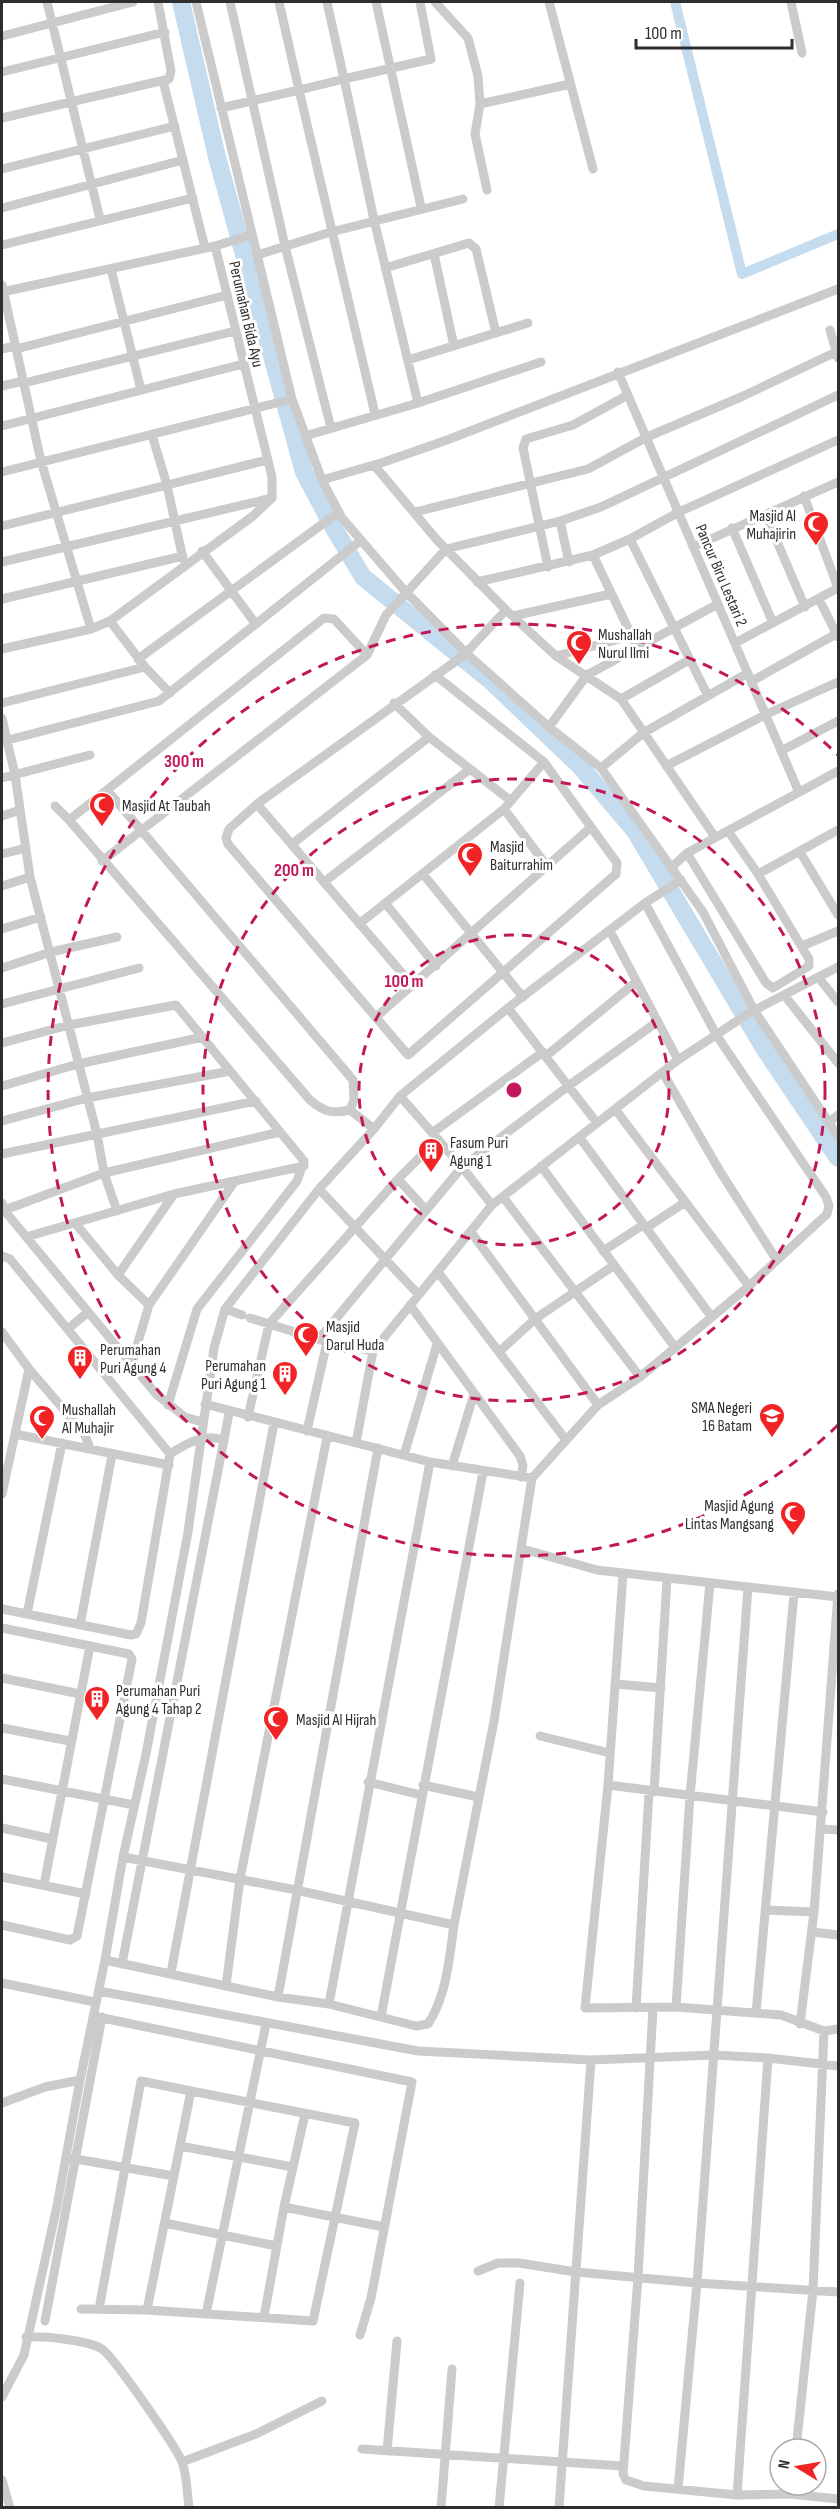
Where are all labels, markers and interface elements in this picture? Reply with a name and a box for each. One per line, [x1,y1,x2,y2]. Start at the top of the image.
scale bar [636,12,792,50]
text: 100 m [645,23,682,44]
street label: Perumahan Bida Ayu [224,259,267,369]
place label: Masjid Al Muhajirin [747,507,796,544]
mosque icon: Masjid Al Muhajirin [801,509,831,547]
street label: Pancur Biru Lestari 2 [691,522,751,630]
place label: Mushallah Nurul Ilmi [598,626,652,663]
mosque icon: Mushallah Nurul Ilmi [564,628,594,666]
text: 300 m [164,751,204,772]
mosque icon: Masjid At Taubah [87,790,117,828]
place label: Masjid At Taubah [122,797,211,816]
place label: Masjid Baiturrahim [490,838,553,875]
mosque icon: Masjid Baiturrahim [455,840,485,878]
text: 200 m [274,860,314,881]
text: 100 m [385,971,424,992]
centre of rings [504,1080,524,1100]
place label: Fasum Puri Agung 1 [449,1134,508,1171]
building icon: Fasum Puri Agung 1 [416,1136,446,1174]
place label: Masjid Darul Huda [326,1318,384,1355]
mosque icon: Masjid Darul Huda [291,1320,321,1358]
place label: Perumahan Puri Agung 4 [100,1341,166,1378]
building icon: Perumahan Puri Agung 4 [65,1343,95,1381]
place label: Perumahan Puri Agung 1 [201,1357,266,1394]
building icon: Perumahan Puri Agung 1 [270,1359,300,1397]
place label: SMA Negeri 16 Batam [691,1399,752,1436]
place label: Mushallah Al Muhajir [61,1401,116,1438]
school or university icon: SMA Negeri 16 Batam [757,1401,787,1439]
mosque icon: Mushallah Al Muhajir [27,1403,57,1441]
place label: Masjid Agung Lintas Mangsang [685,1497,774,1534]
mosque icon: Masjid Agung Lintas Mangsang [778,1499,808,1537]
place label: Perumahan Puri Agung 4 Tahap 2 [115,1682,202,1719]
building icon: Perumahan Puri Agung 4 Tahap 2 [82,1684,112,1722]
mosque icon: Masjid Al Hijrah [261,1704,291,1742]
place label: Masjid Al Hijrah [296,1711,376,1730]
north arrow [768,2437,828,2497]
text: N [775,2458,795,2470]

